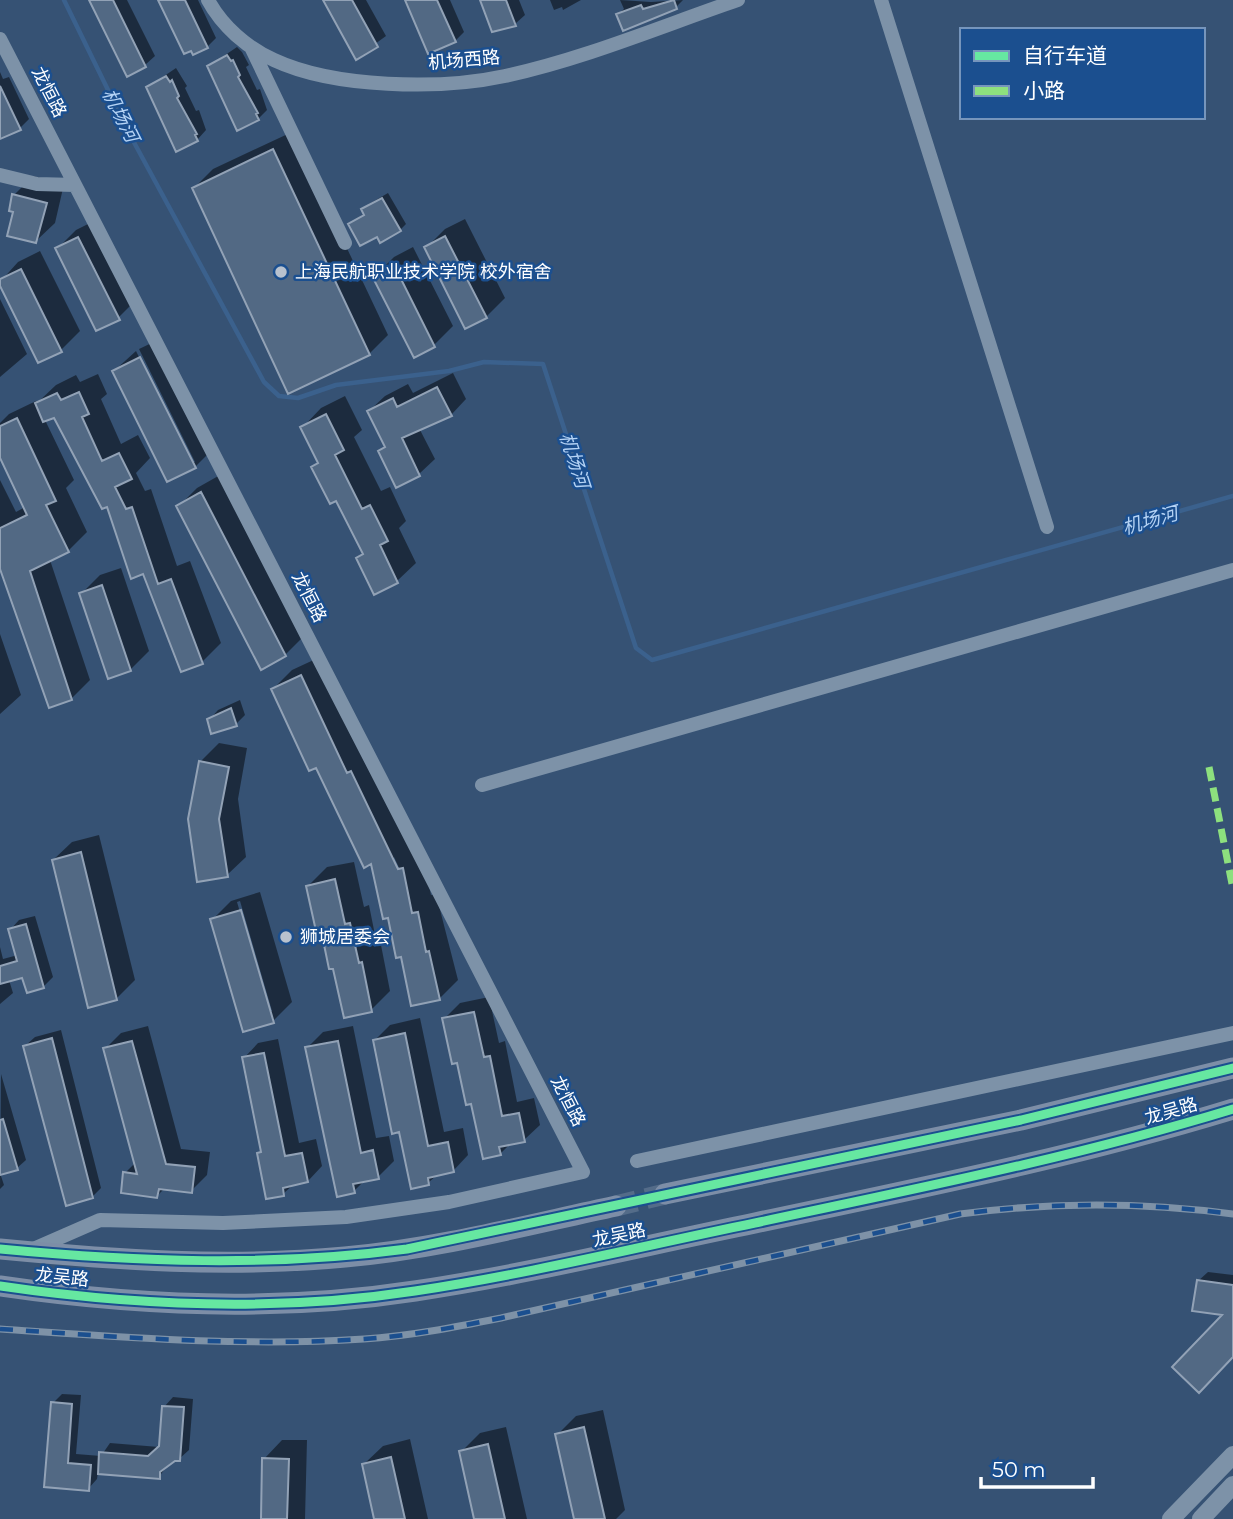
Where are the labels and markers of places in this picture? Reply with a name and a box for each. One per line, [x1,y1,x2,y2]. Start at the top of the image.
place label: 上海民航职业技术学院 校外宿舍 [295,261,552,283]
marker: 上海民航职业技术学院 校外宿舍 [273,264,289,280]
place label: 狮城居委会 [300,926,390,948]
marker: 狮城居委会 [278,929,294,945]

